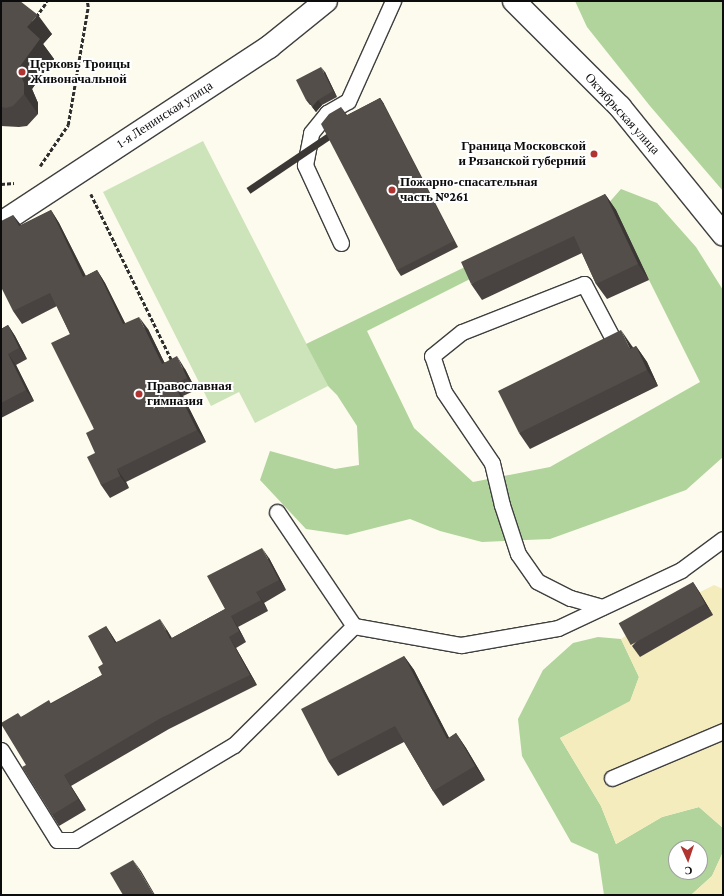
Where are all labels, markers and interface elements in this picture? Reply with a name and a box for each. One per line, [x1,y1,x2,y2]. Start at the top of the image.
place label: Церковь Троицы Живоначальной [30,57,130,88]
marker: Церковь Троицы Живоначальной [17,67,27,77]
street label: Октябрьская улица [581,70,663,158]
street label: 1-я Ленинская улица [114,78,216,152]
place label: Граница Московской и Рязанской губерний [459,139,586,170]
marker: Граница Московской и Рязанской губерний [589,149,599,159]
place label: Пожарно-спасательная часть №261 [400,175,538,206]
marker: Пожарно-спасательная часть №261 [387,185,397,195]
place label: Православная гимназия [147,379,232,410]
marker: Православная гимназия [134,389,144,399]
north arrow [668,840,708,880]
text: С [684,865,693,877]

